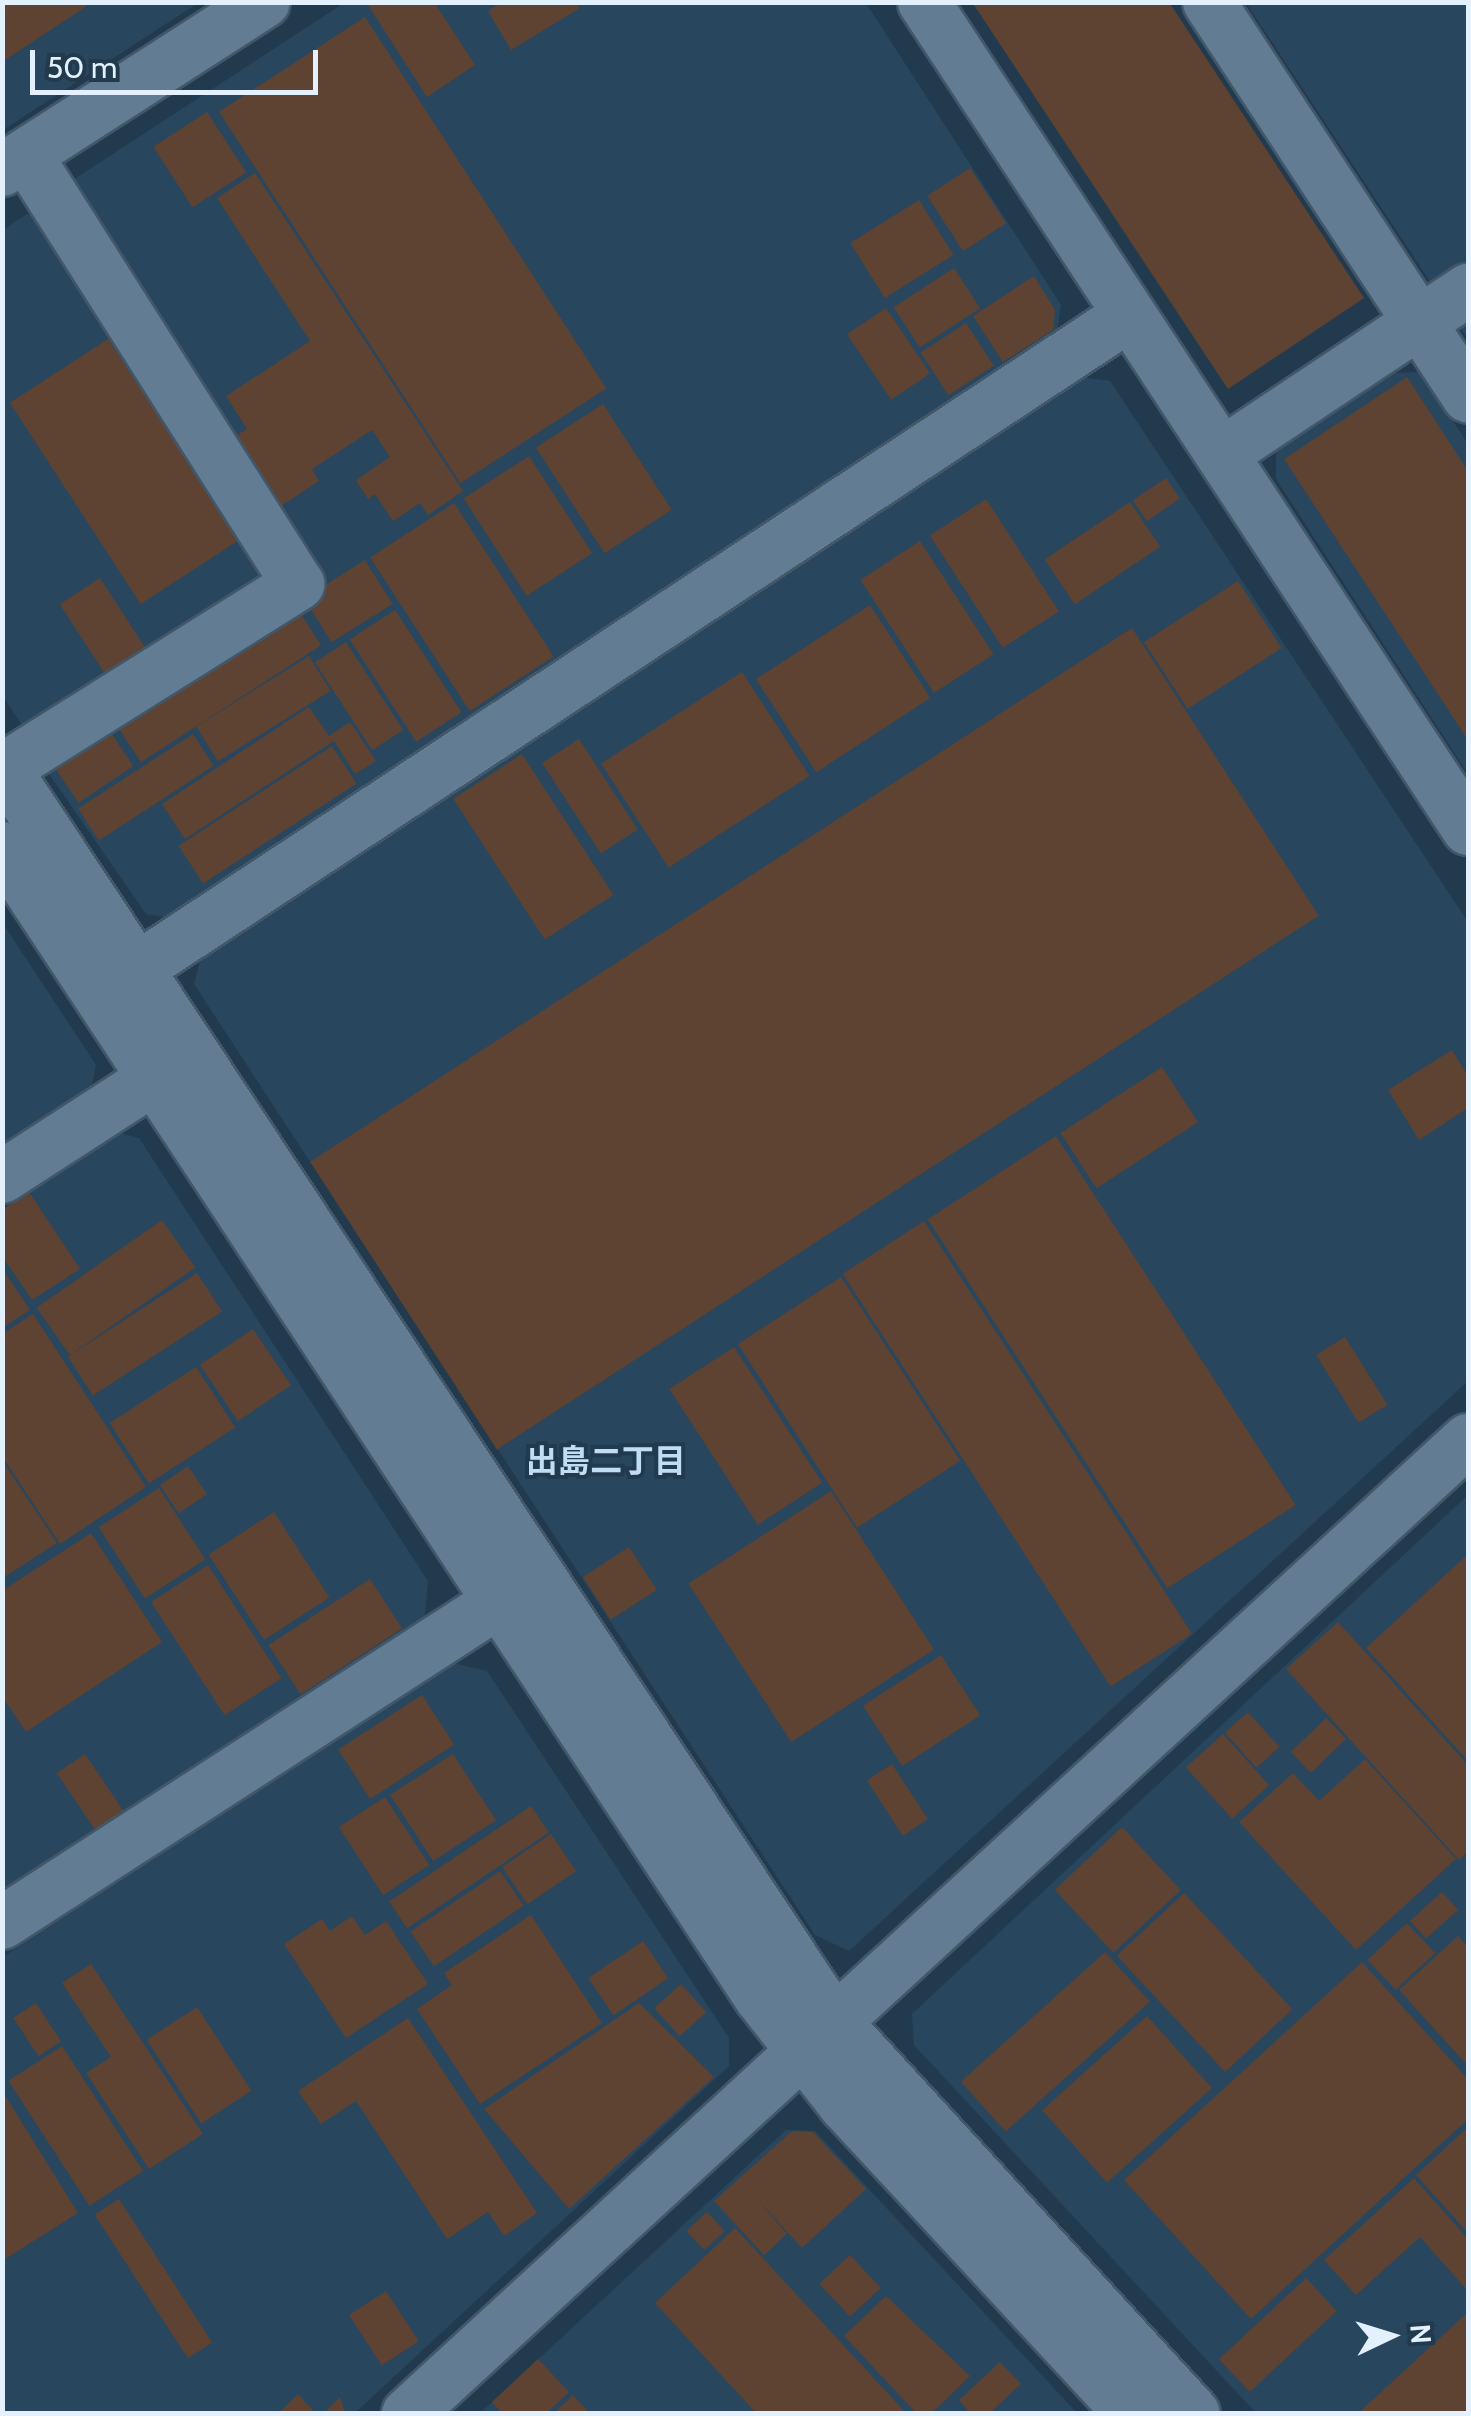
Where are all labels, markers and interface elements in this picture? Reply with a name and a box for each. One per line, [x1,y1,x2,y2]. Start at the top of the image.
scale bar [35,30,322,92]
text: 50 m [47,49,117,86]
district label: 出島二丁目 [526,1442,686,1480]
north arrow [1341,2286,1441,2386]
text: N [1403,2323,1439,2345]

